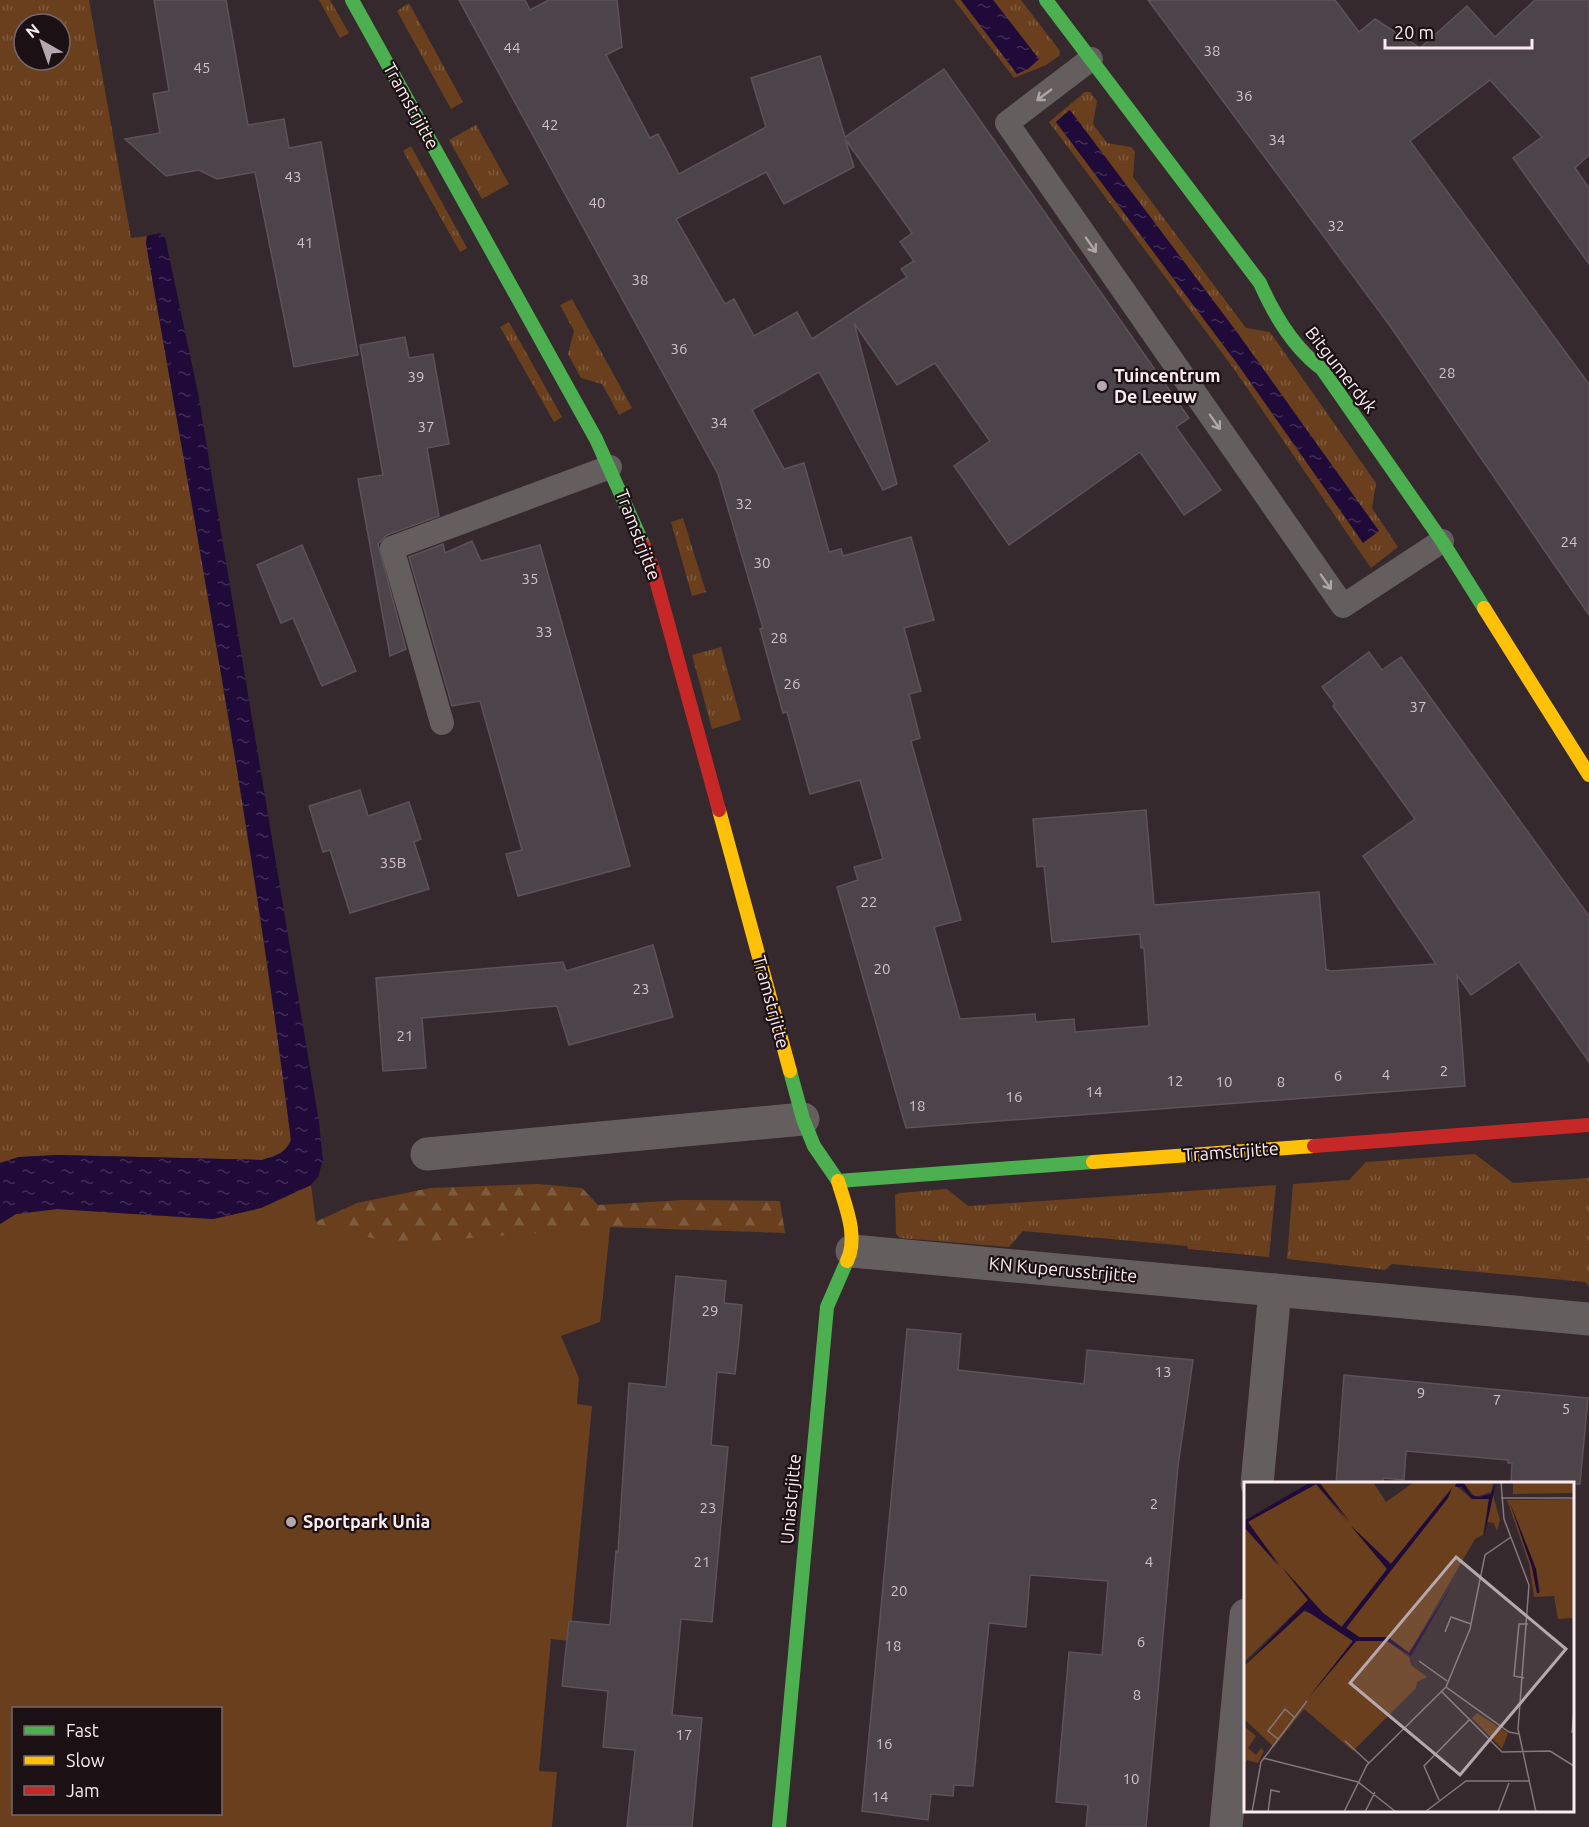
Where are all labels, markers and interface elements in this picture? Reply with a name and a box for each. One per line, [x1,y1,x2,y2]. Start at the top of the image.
north arrow [12,12,72,72]
scale bar [1385,12,1532,50]
text: N [22,20,43,41]
text: 20 m [1394,22,1434,42]
house number: 44 [504,39,520,56]
house number: 38 [1204,42,1220,59]
house number: 45 [194,59,210,76]
street label: Tramstrjitte [380,59,444,152]
house number: 36 [1236,87,1252,104]
one-way arrow [1037,88,1053,101]
house number: 42 [542,116,558,133]
house number: 34 [1269,131,1285,148]
house number: 43 [285,168,301,185]
house number: 40 [589,194,605,211]
house number: 32 [1328,217,1344,234]
house number: 41 [297,234,313,251]
one-way arrow [1085,236,1097,252]
house number: 38 [632,271,648,288]
street label: Bitgumerdyk [1302,322,1382,417]
house number: 36 [671,340,687,357]
house number: 28 [1439,364,1455,381]
place label: Tuincentrum De Leeuw [1114,365,1220,406]
house number: 39 [408,368,424,385]
marker: Tuincentrum De Leeuw [1095,379,1109,393]
one-way arrow [1209,413,1221,430]
house number: 34 [711,414,727,431]
house number: 37 [418,418,434,435]
street label: Tramstrjitte [612,486,665,583]
house number: 32 [736,495,752,512]
house number: 24 [1561,533,1577,550]
house number: 30 [754,554,770,571]
house number: 35 [522,570,538,587]
one-way arrow [1320,573,1332,590]
house number: 33 [536,623,552,640]
house number: 28 [771,629,787,646]
house number: 26 [784,675,800,692]
house number: 37 [1410,698,1426,715]
house number: 35B [380,854,406,871]
house number: 22 [861,893,877,910]
street label: Tramstrjitte [750,953,794,1050]
house number: 20 [874,960,890,977]
house number: 23 [633,980,649,997]
house number: 21 [397,1027,413,1044]
house number: 2 [1440,1062,1448,1079]
house number: 4 [1382,1066,1390,1083]
house number: 6 [1334,1067,1342,1084]
house number: 12 [1167,1072,1183,1089]
house number: 10 [1216,1073,1232,1090]
house number: 8 [1277,1073,1285,1090]
house number: 14 [1086,1083,1102,1100]
house number: 16 [1006,1088,1022,1105]
house number: 18 [909,1097,925,1114]
street label: Tramstrjitte [1183,1138,1279,1164]
street label: KN Kuperusstrjitte [988,1253,1138,1285]
house number: 29 [702,1302,718,1319]
house number: 13 [1155,1363,1171,1380]
house number: 9 [1417,1384,1425,1401]
house number: 7 [1493,1391,1501,1408]
house number: 5 [1562,1400,1570,1417]
street label: Uniastrjitte [776,1453,804,1545]
inset map [1244,1482,1574,1812]
house number: 2 [1150,1495,1158,1512]
house number: 23 [700,1499,716,1516]
place label: Sportpark Unia [303,1511,430,1531]
marker: Sportpark Unia [284,1515,298,1529]
house number: 21 [694,1553,710,1570]
house number: 4 [1145,1553,1153,1570]
house number: 20 [891,1582,907,1599]
house number: 6 [1137,1633,1145,1650]
house number: 18 [885,1637,901,1654]
house number: 8 [1133,1686,1141,1703]
legend [12,1707,222,1815]
text: Fast [66,1720,99,1740]
house number: 17 [676,1726,692,1743]
house number: 16 [876,1735,892,1752]
text: Slow [66,1750,105,1770]
house number: 10 [1123,1770,1139,1787]
text: Jam [66,1780,100,1800]
house number: 14 [872,1788,888,1805]

